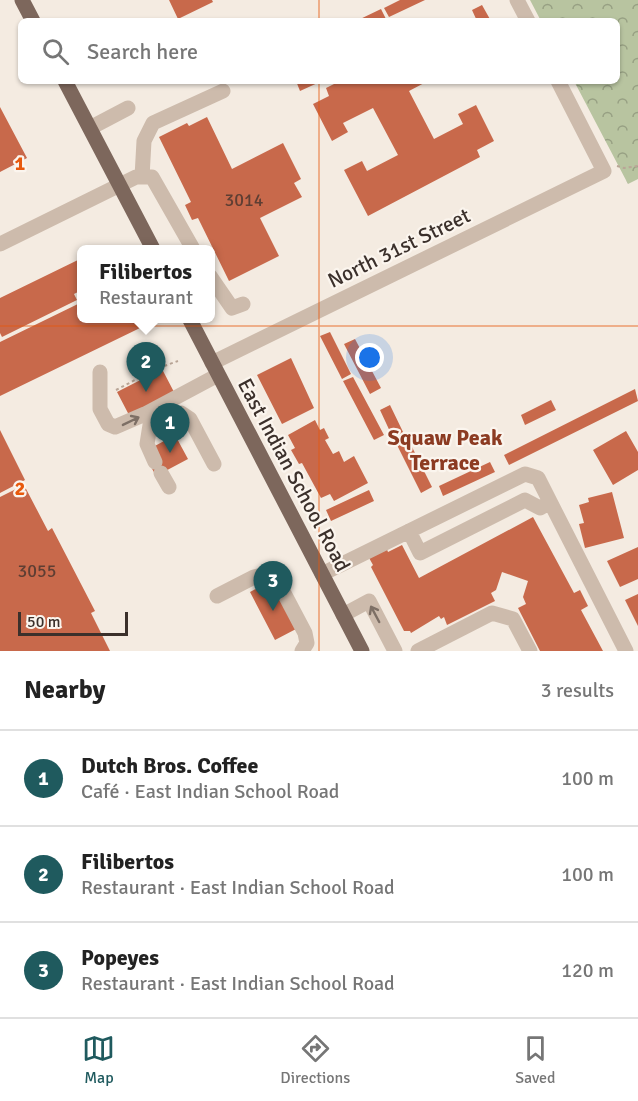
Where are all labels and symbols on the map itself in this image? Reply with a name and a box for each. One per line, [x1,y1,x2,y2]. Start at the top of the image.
text: 1 [15,151,26,176]
house number: 3014 [225,189,264,211]
street label: North 31st Street [324,202,474,294]
pin: 2 [126,342,166,392]
your location [355,343,384,372]
street label: East Indian School Road [232,374,356,576]
pin: 1 [150,404,190,453]
one-way arrow [122,415,140,426]
district label: Squaw Peak Terrace [388,424,503,476]
text: 2 [15,476,25,501]
house number: 3055 [18,560,56,582]
pin: 3 [254,562,292,611]
one-way arrow [369,605,380,623]
scale bar [18,609,128,636]

